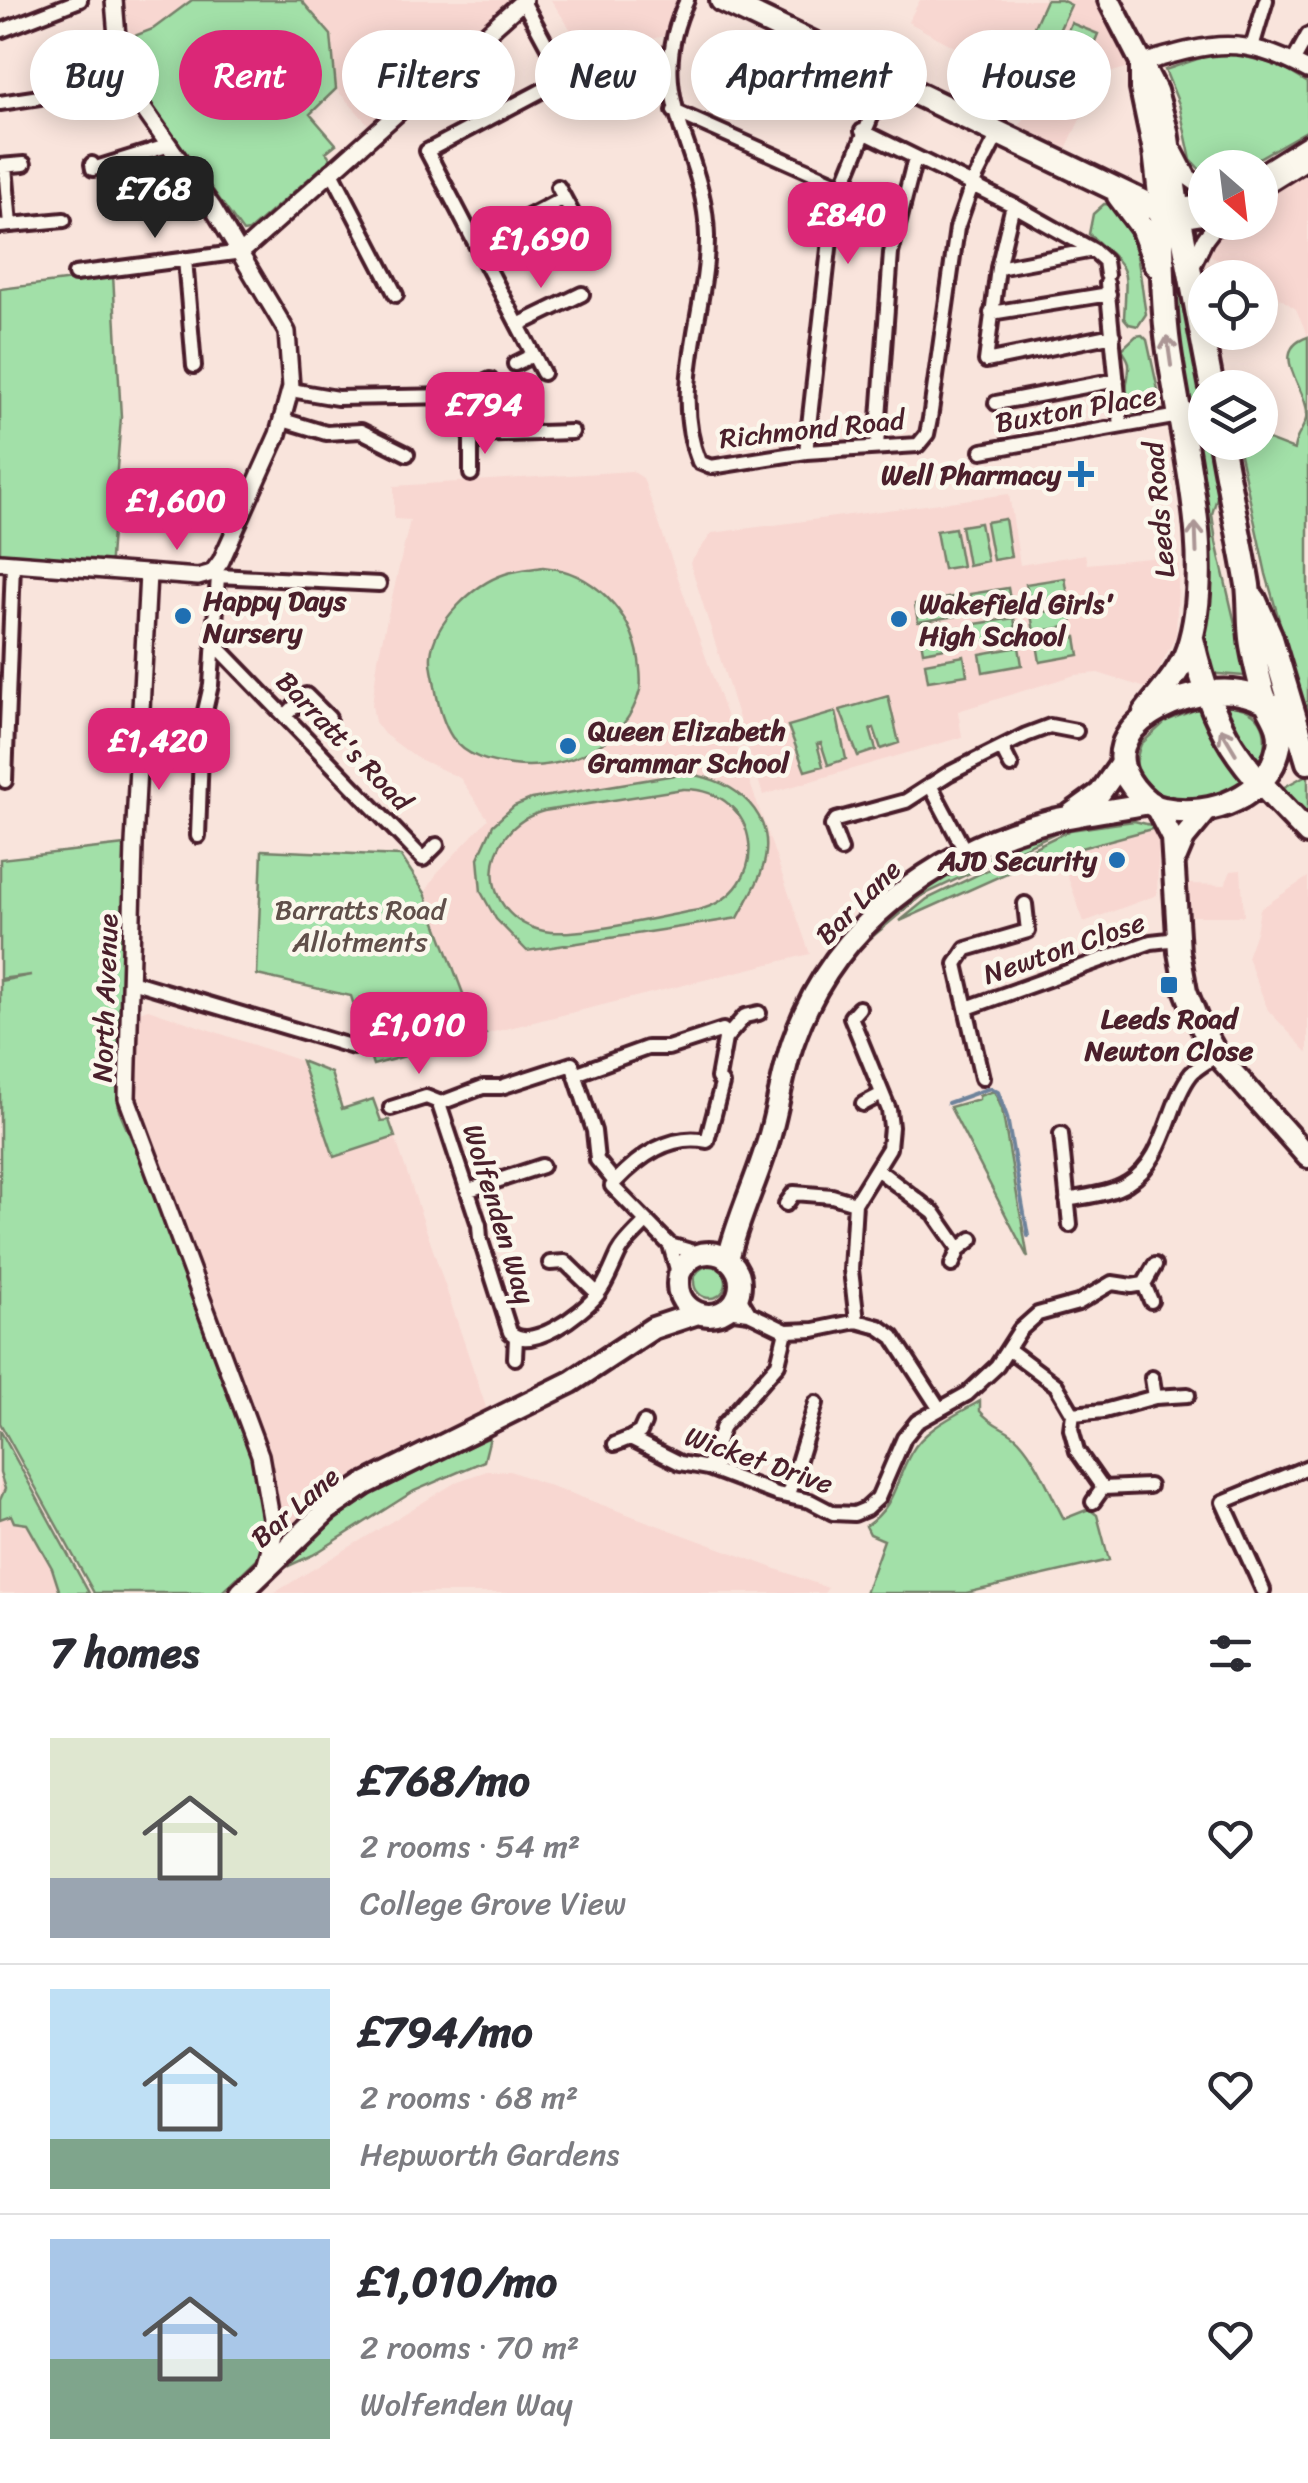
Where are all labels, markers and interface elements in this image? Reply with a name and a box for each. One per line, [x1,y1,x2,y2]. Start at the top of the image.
chip: Buy [30,30,159,120]
chip: Rent [179,30,322,120]
chip: Filters [342,30,515,120]
chip: New [535,30,671,120]
chip: Apartment [691,30,927,120]
chip: House [947,30,1111,120]
north arrow [1188,150,1278,240]
map controls [1188,150,1278,460]
pin: £768 [96,156,214,241]
text: £768 [119,160,191,217]
pin: £840 [789,182,907,267]
text: £840 [810,186,886,243]
pin: £1,690 [460,206,622,291]
text: £1,690 [492,210,590,267]
button: locate [1188,260,1278,350]
one-way arrow [1160,336,1178,368]
button: layers [1188,370,1278,460]
street label: Buxton Place [991,371,1161,447]
pin: £794 [426,372,544,457]
text: £794 [448,376,522,433]
street label: Richmond Road [717,395,909,463]
street label: Leeds Road [1128,438,1189,580]
place label: Well Pharmacy [881,450,1062,499]
marker: Well Pharmacy [1070,463,1092,485]
pin: £1,600 [96,468,258,553]
text: £1,600 [128,472,226,529]
one-way arrow [1186,523,1205,555]
place label: Happy Days Nursery [202,576,347,657]
place label: Wakefield Girls' High School [919,579,1115,660]
marker: Happy Days Nursery [172,605,194,627]
marker: Wakefield Girls' High School [888,608,910,630]
street label: Barratt's Road [264,659,426,825]
place label: Queen Elizabeth Grammar School [588,706,790,787]
pin: £1,420 [78,708,240,793]
text: £1,420 [110,712,208,769]
one-way arrow [1218,727,1238,756]
marker: Queen Elizabeth Grammar School [557,735,579,757]
place label: AJD Security [937,836,1098,885]
street label: Bar Lane [803,847,913,957]
marker: AJD Security [1106,849,1128,871]
park label: Barratts Road Allotments [275,885,447,966]
street label: Newton Close [976,897,1152,999]
street label: North Avenue [78,913,132,1083]
marker: Leeds Road Newton Close [1158,974,1180,996]
pin: £1,010 [338,992,500,1077]
place label: Leeds Road Newton Close [1084,994,1254,1075]
text: £1,010 [372,996,466,1053]
street label: Wolfenden Way [448,1118,550,1311]
street label: Wicket Drive [678,1412,840,1508]
street label: Bar Lane [239,1454,351,1560]
text: 7 homes [50,1616,199,1690]
icon: filters [1203,1626,1258,1681]
text: £768/mo [360,1744,530,1818]
icon: home [130,1778,250,1898]
icon: heart [1203,1811,1258,1866]
text: 2 rooms · 54 m² [360,1818,580,1875]
text: College Grove View [360,1875,626,1932]
text: £794/mo [360,1995,533,2069]
icon: home [130,2029,250,2149]
icon: heart [1203,2062,1258,2117]
text: 2 rooms · 68 m² [360,2069,578,2126]
text: Hepworth Gardens [360,2126,619,2183]
text: £1,010/mo [360,2245,557,2319]
icon: home [130,2279,250,2399]
icon: heart [1203,2312,1258,2367]
text: 2 rooms · 70 m² [360,2319,579,2376]
text: Wolfenden Way [360,2376,573,2433]

